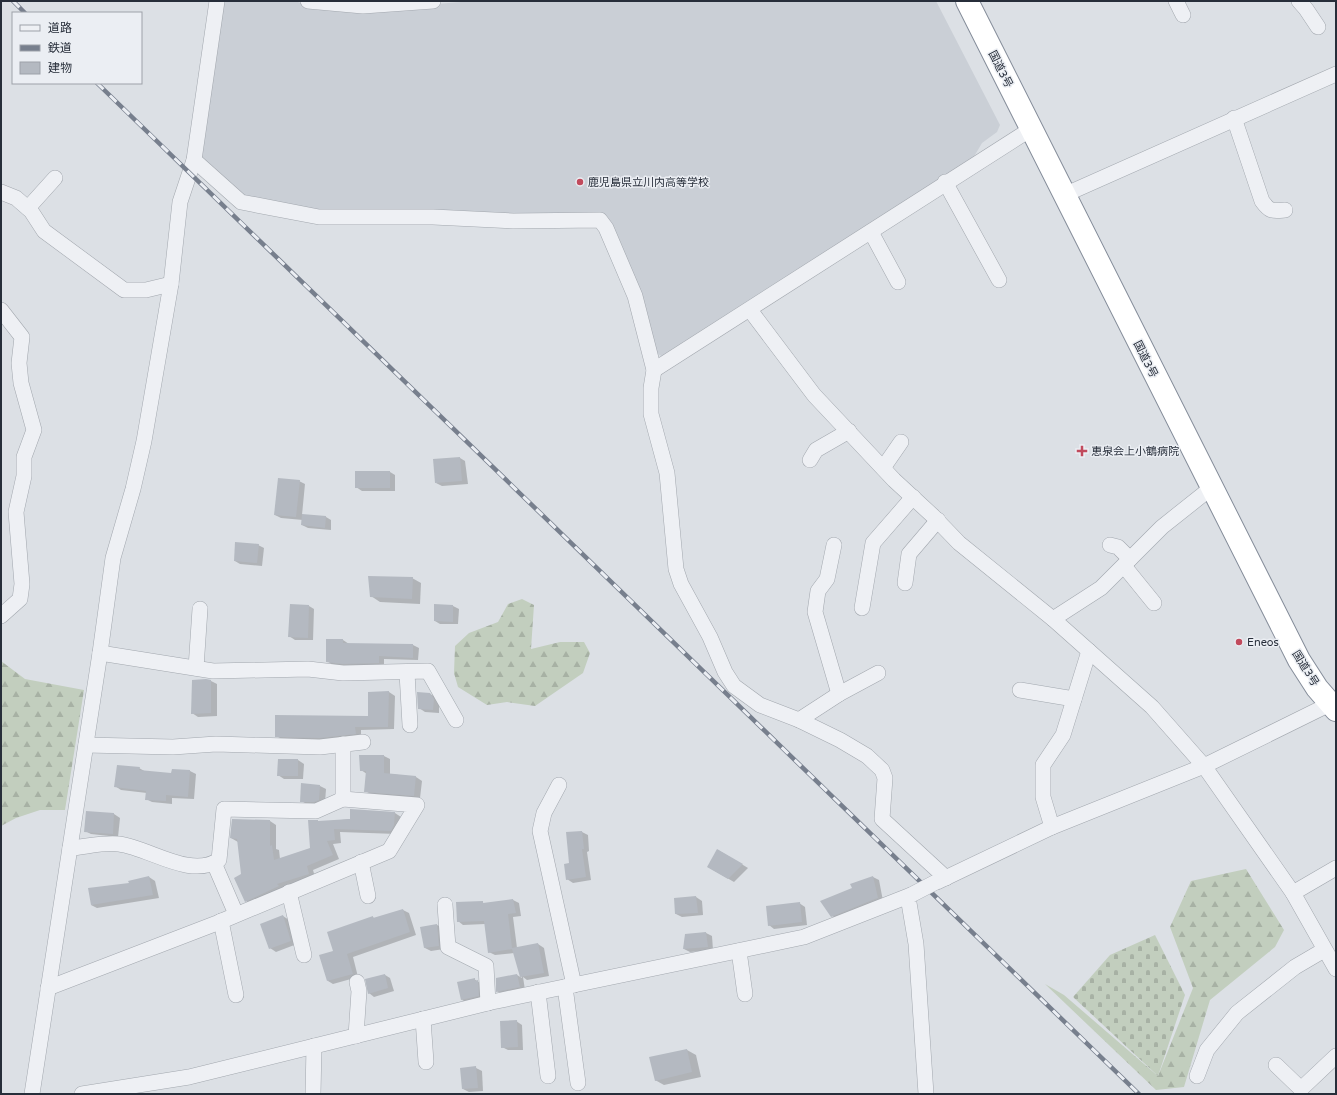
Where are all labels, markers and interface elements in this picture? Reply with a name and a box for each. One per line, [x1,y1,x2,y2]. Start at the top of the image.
legend [12,12,142,84]
text: 道路 [48,21,72,35]
text: 鉄道 [48,41,72,55]
street label: 国道3号 [986,48,1015,90]
text: 建物 [48,61,72,75]
place label: 鹿児島県立川内高等学校 [588,176,709,189]
marker: 鹿児島県立川内高等学校 [575,177,585,187]
street label: 国道3号 [1131,338,1160,380]
marker: 恵泉会上小鶴病院 [1076,445,1088,457]
place label: 恵泉会上小鶴病院 [1091,445,1179,458]
place label: Eneos [1247,636,1279,649]
marker: Eneos [1234,637,1244,647]
street label: 国道3号 [1289,648,1322,689]

